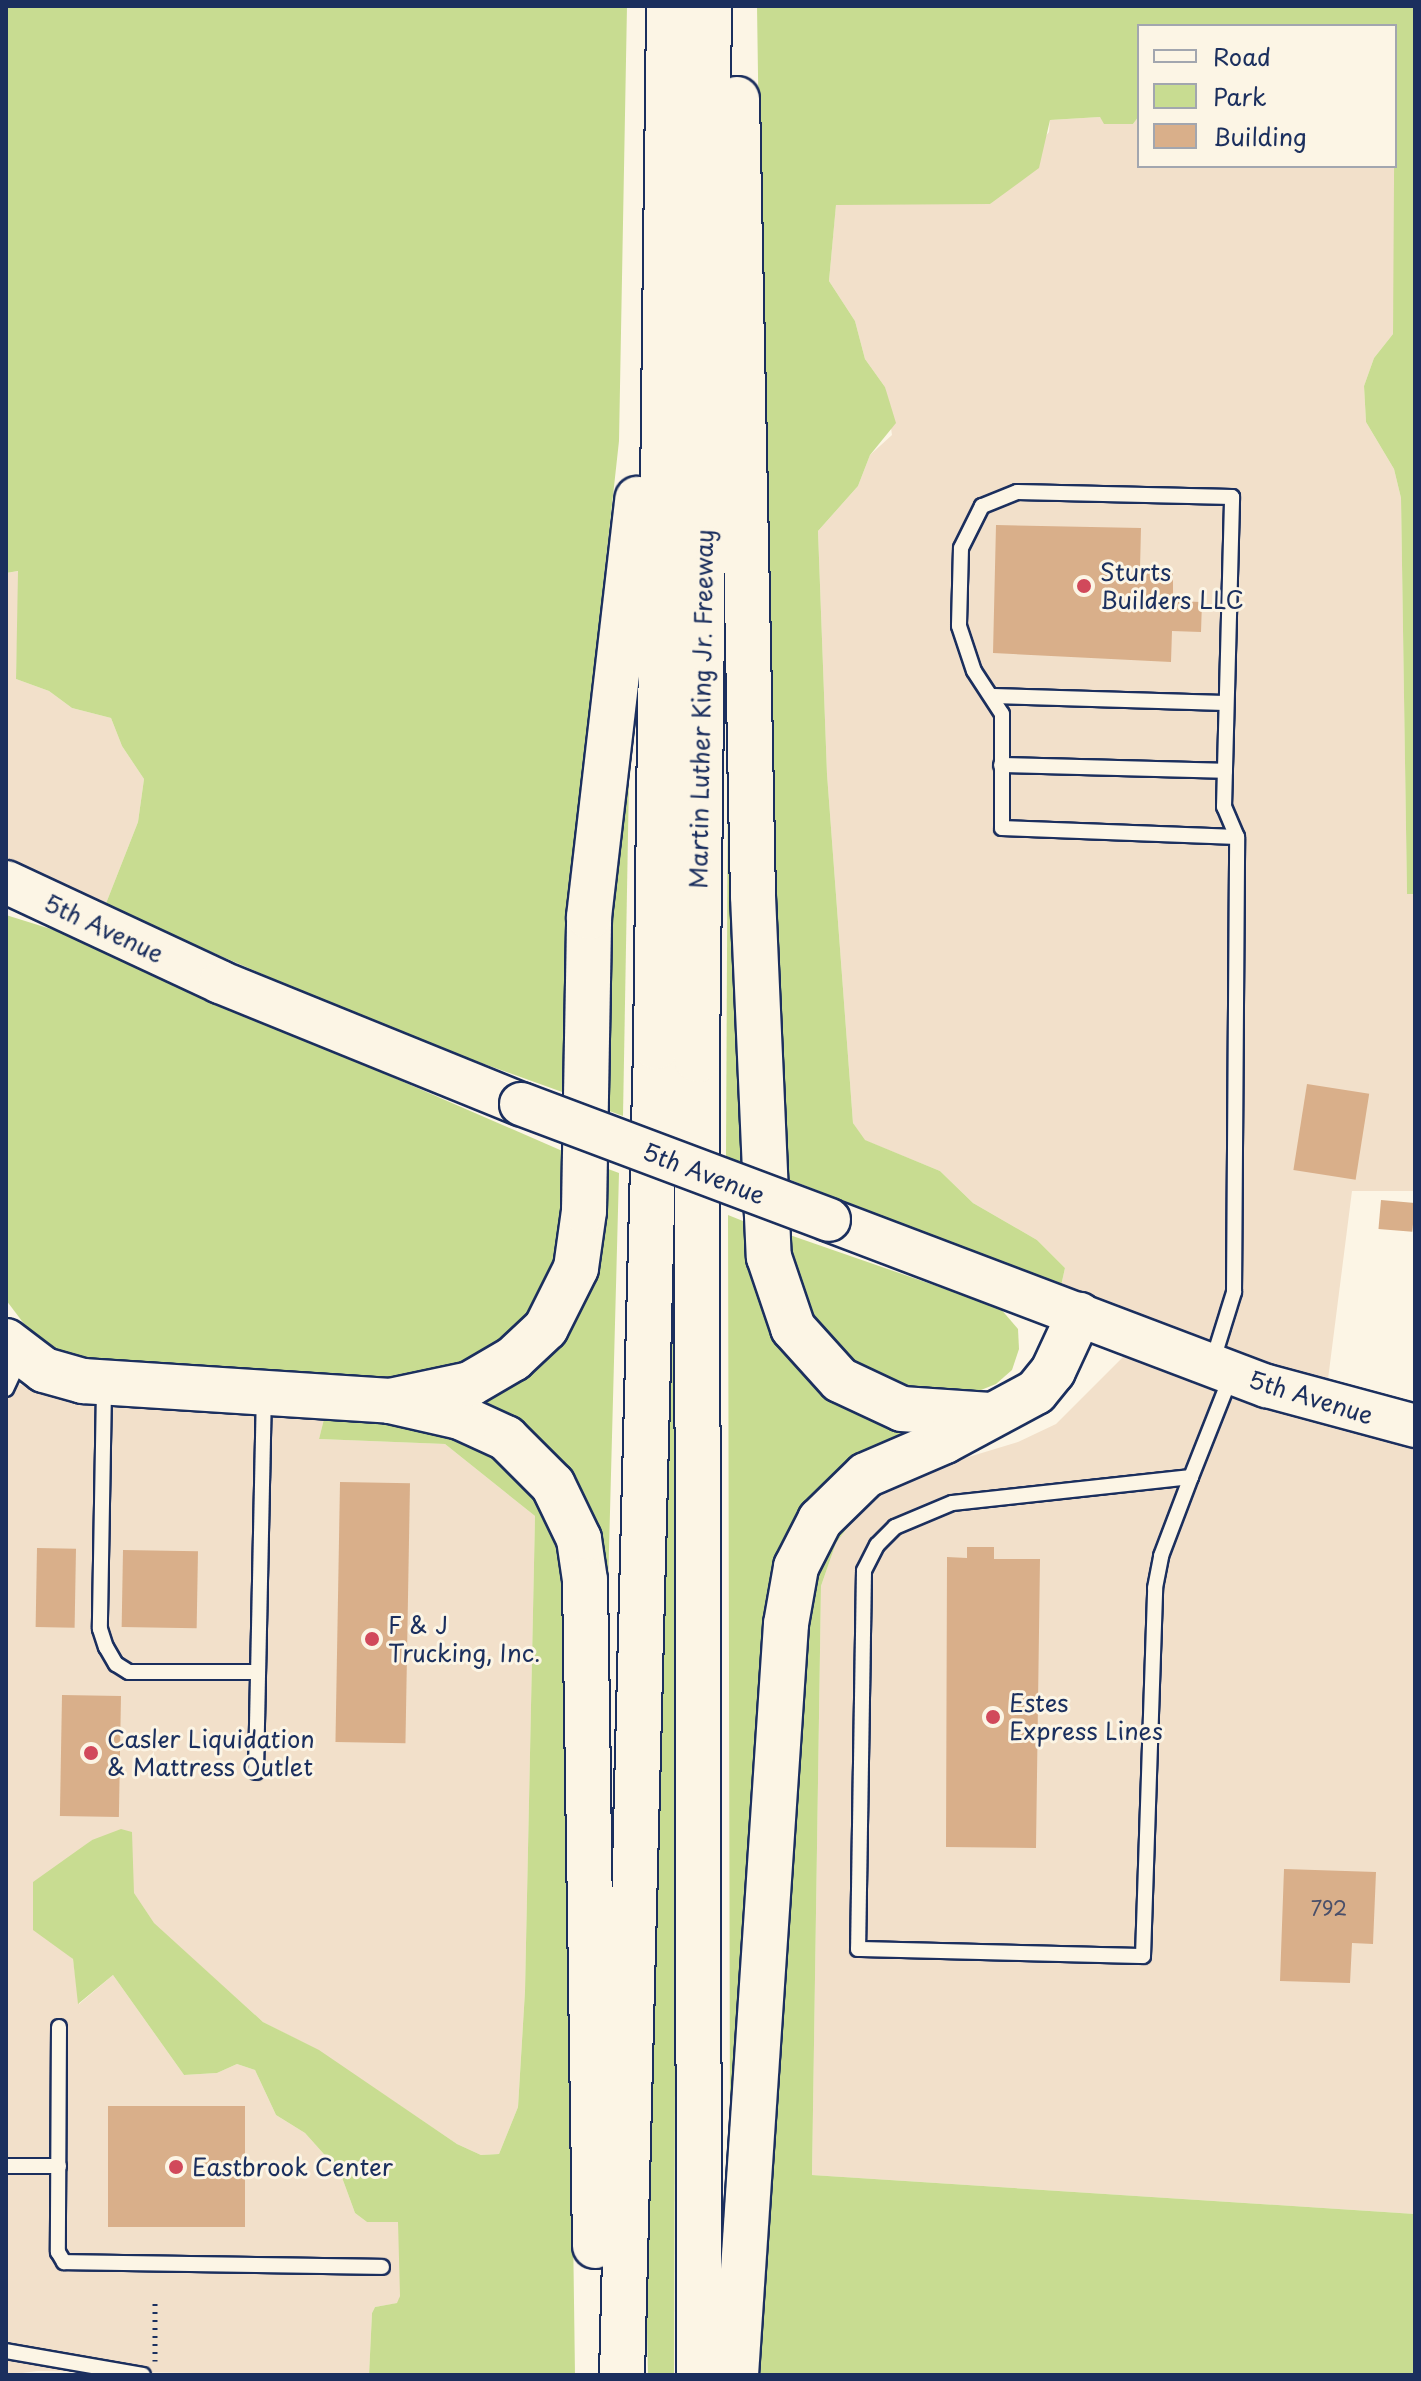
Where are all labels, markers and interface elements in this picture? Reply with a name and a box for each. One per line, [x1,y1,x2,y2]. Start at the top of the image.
legend [1137,24,1397,168]
text: Road [1213,38,1271,74]
text: Park [1213,78,1267,114]
text: Building [1213,118,1307,154]
street label: Martin Luther King Jr. Freeway [683,528,719,890]
place label: Sturts Builders LLC [1100,558,1245,614]
marker: Sturts Builders LLC [1075,577,1093,595]
street label: 5th Avenue [39,888,169,968]
street label: 5th Avenue [639,1136,769,1210]
street label: 5th Avenue [1245,1364,1377,1430]
place label: F & J Trucking, Inc. [388,1611,541,1667]
marker: F & J Trucking, Inc. [363,1630,381,1648]
place label: Estes Express Lines [1009,1689,1163,1745]
marker: Estes Express Lines [984,1708,1002,1726]
place label: Casler Liquidation & Mattress Outlet [107,1725,317,1781]
marker: Casler Liquidation & Mattress Outlet [82,1744,100,1762]
house number: 792 [1311,1896,1347,1920]
place label: Eastbrook Center [192,2153,395,2181]
marker: Eastbrook Center [167,2158,185,2176]

